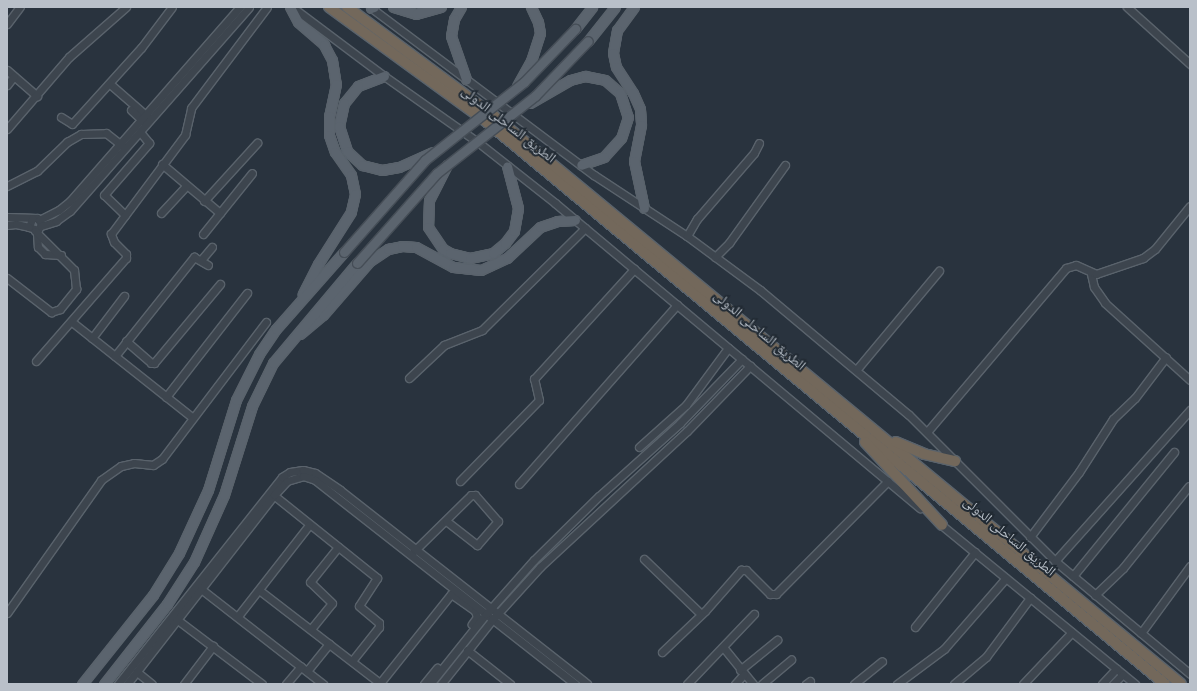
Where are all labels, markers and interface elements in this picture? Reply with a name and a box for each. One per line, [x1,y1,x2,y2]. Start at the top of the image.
street label: الطريق الساحلى الدولى [459,82,559,166]
street label: الطريق الساحلى الدولى [711,287,809,373]
street label: الطريق الساحلى الدولى [961,493,1059,579]

